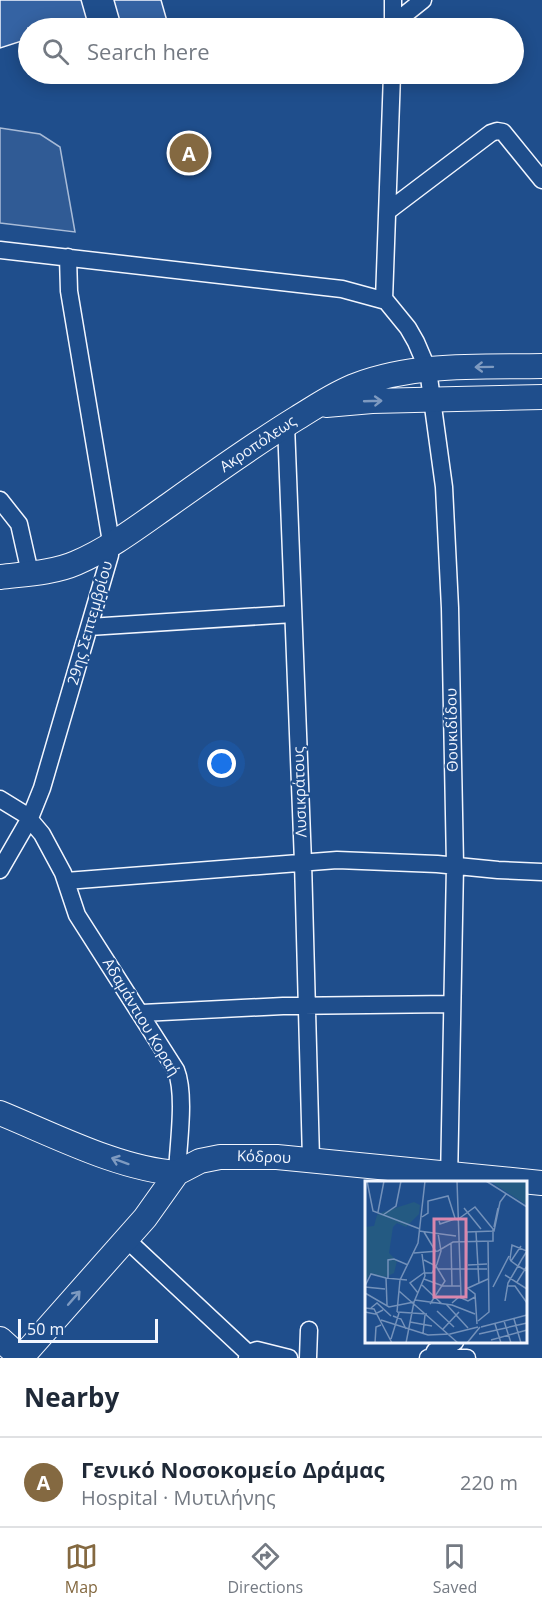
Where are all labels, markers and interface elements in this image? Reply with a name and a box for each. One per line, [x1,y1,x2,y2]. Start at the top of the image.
search box [18,18,524,84]
icon: search [39,35,72,68]
text: Search here [87,36,210,66]
pin: A [170,130,208,176]
one-way arrow [474,361,494,373]
one-way arrow [363,396,383,407]
street label: Ακροπόλεως [215,410,300,476]
street label: 29ης Σεπτεμβρίου [62,558,116,687]
street label: Θουκιδίδου [440,688,462,772]
street label: Λυσικράτους [287,746,311,838]
your location [207,749,236,778]
street label: Αδαμάντιου Κοραή [99,954,185,1079]
street label: Κόδρου [236,1145,292,1167]
one-way arrow [111,1155,130,1166]
inset map [365,1181,527,1343]
one-way arrow [67,1291,81,1306]
scale bar [18,1316,158,1344]
text: 50 m [27,1318,64,1340]
text: Nearby [24,1379,119,1415]
text: Γενικό Νοσοκομείο Δράμας [81,1454,384,1484]
text: A [37,1469,50,1496]
text: 220 m [460,1469,518,1496]
text: Hospital · Μυτιλήνης [81,1484,276,1511]
tab: Map [65,1540,98,1598]
tab: Directions [227,1540,303,1598]
tab: Saved [433,1540,477,1598]

